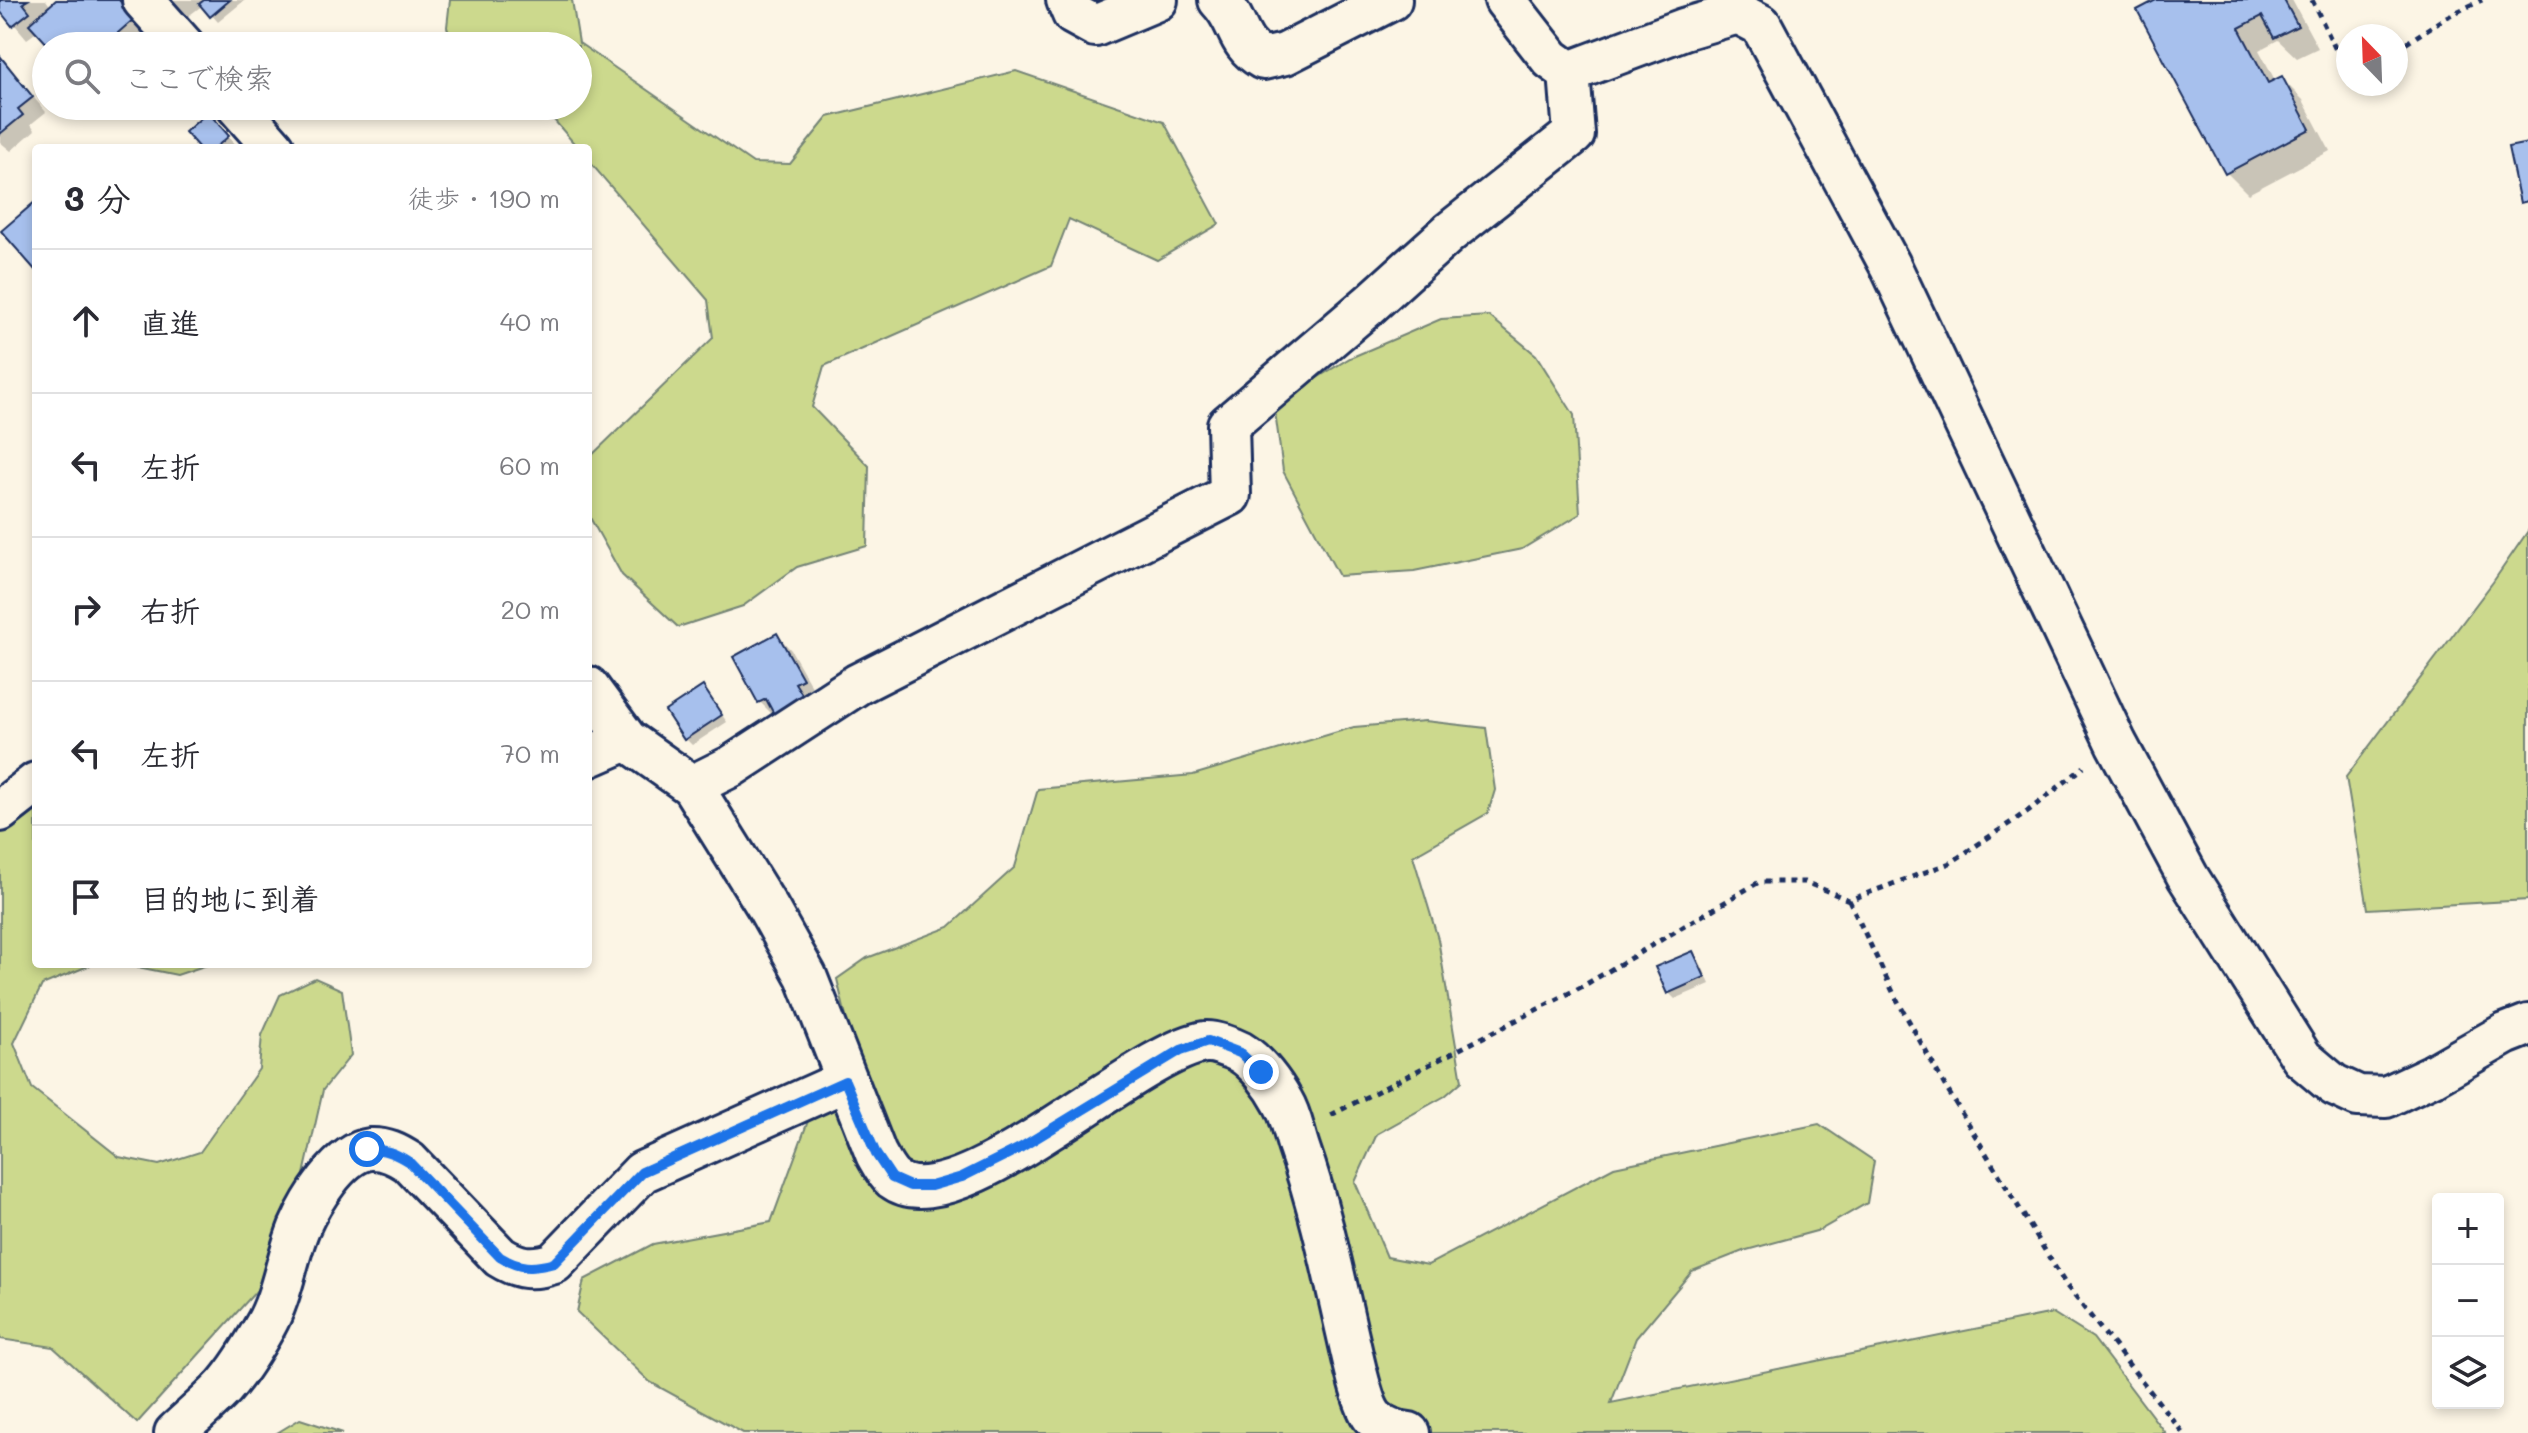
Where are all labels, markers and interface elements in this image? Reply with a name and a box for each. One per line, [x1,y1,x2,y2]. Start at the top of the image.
north arrow [2336,24,2408,96]
search box [32,32,592,120]
icon: search [60,54,104,98]
text: ここで検索 [124,57,274,97]
text: 3 分 [64,175,131,220]
text: 徒歩 · 190 m [408,181,560,215]
icon: ahead [64,299,108,343]
text: 直進 [140,302,200,342]
text: 40 m [500,304,560,338]
icon: left [64,443,108,487]
text: 左折 [140,446,200,486]
text: 60 m [499,448,560,482]
icon: right [64,587,108,631]
text: 右折 [140,590,200,630]
text: 20 m [500,592,560,626]
icon: left [64,731,108,775]
text: 左折 [140,734,200,774]
text: 70 m [500,736,560,770]
icon: arrive [64,875,108,919]
text: 目的地に到着 [140,878,320,918]
route end [1243,1054,1279,1090]
route start [349,1131,385,1167]
map controls [2432,1193,2504,1409]
button: + [2432,1193,2504,1265]
button: − [2432,1265,2504,1337]
button: layers [2432,1337,2504,1409]

